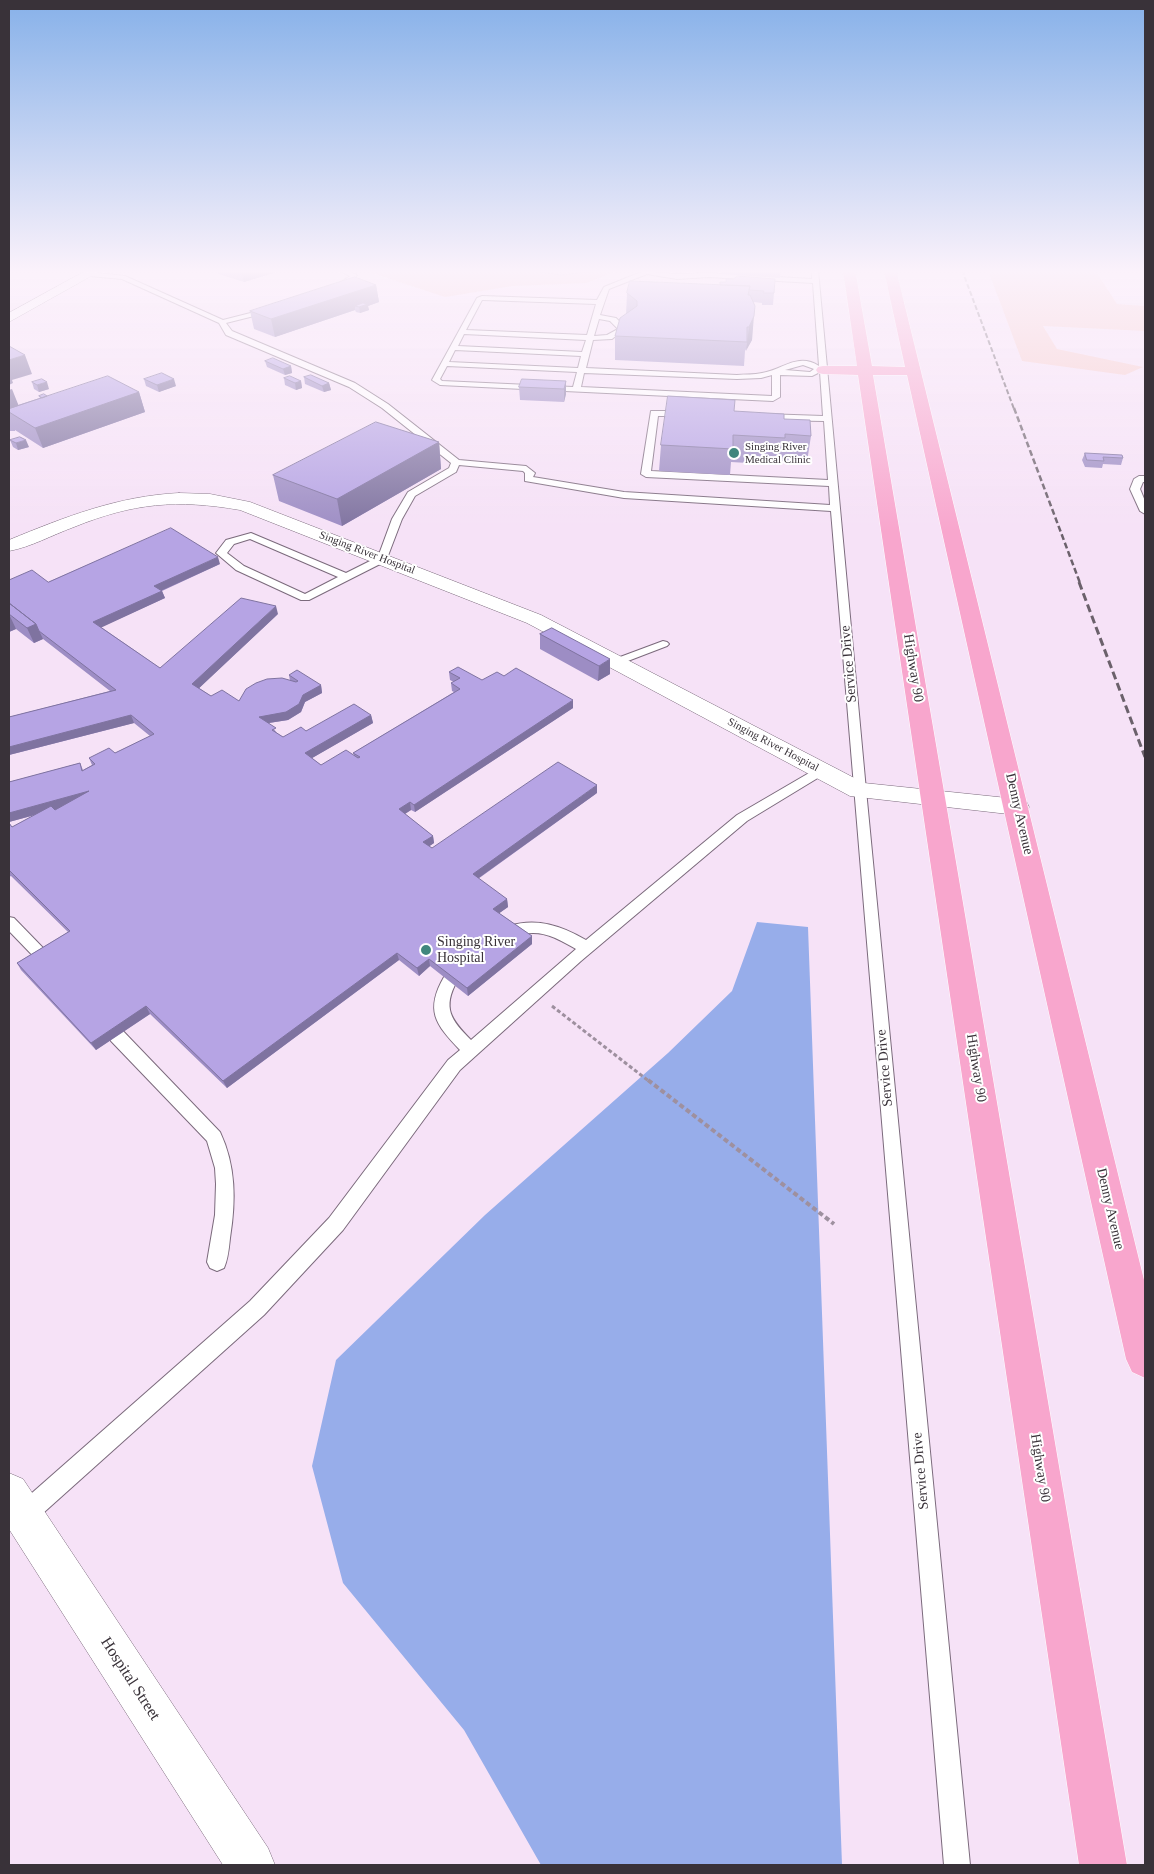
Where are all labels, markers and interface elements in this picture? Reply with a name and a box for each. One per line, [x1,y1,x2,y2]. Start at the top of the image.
place label: Singing River Medical Clinic [745,440,811,466]
marker: Singing River Medical Clinic [727,446,741,460]
street label: Singing River Hospital [317,529,417,577]
street label: Service Drive [837,625,861,703]
street label: Highway 90 [899,633,927,703]
street label: Singing River Hospital [725,715,821,775]
street label: Denny Avenue [1001,772,1037,856]
place label: Singing River Hospital [437,934,515,966]
marker: Singing River Hospital [419,943,433,957]
street label: Service Drive [873,1029,897,1107]
street label: Highway 90 [962,1033,990,1103]
street label: Denny Avenue [1092,1167,1128,1251]
street label: Service Drive [909,1432,933,1510]
street label: Highway 90 [1026,1433,1054,1503]
street label: Hospital Street [96,1634,164,1724]

